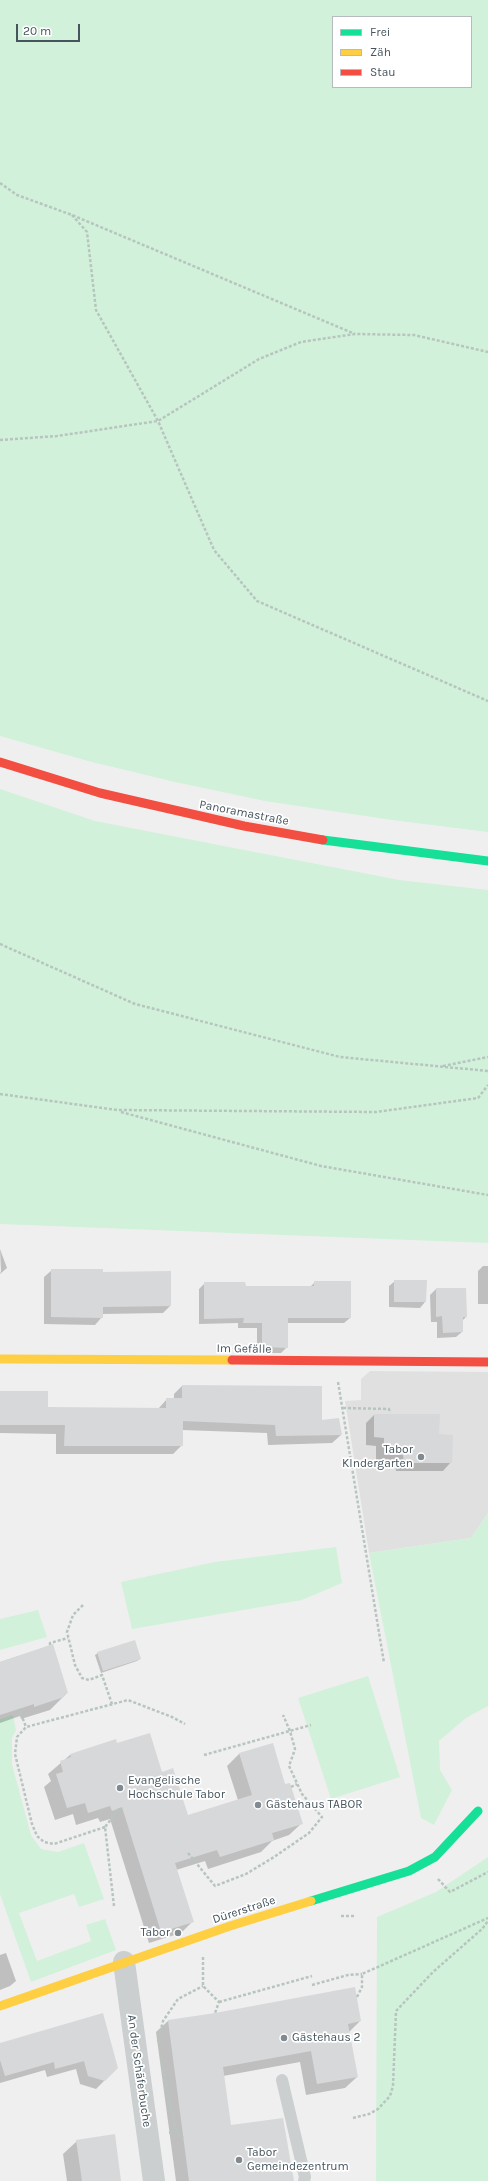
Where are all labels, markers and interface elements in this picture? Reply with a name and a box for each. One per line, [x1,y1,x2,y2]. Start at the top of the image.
scale bar [18,16,82,42]
legend [332,16,472,88]
text: 20 m [23,24,51,38]
text: Frei [370,25,390,39]
text: Zäh [370,45,391,59]
text: Stau [370,65,396,79]
street label: Panoramastraße [198,797,290,829]
street label: Im Gefälle [216,1341,272,1357]
place label: Tabor KIndergarten [342,1443,413,1471]
marker: Tabor KIndergarten [416,1452,426,1462]
place label: Evangelische Hochschule Tabor [128,1774,225,1802]
marker: Evangelische Hochschule Tabor [115,1783,125,1793]
place label: Gästehaus TABOR [266,1798,363,1812]
marker: Gästehaus TABOR [253,1800,263,1810]
street label: Dürerstraße [211,1893,277,1927]
place label: Tabor [140,1926,170,1940]
marker: Tabor [173,1928,183,1938]
street label: An der Schäferbuche [124,2014,154,2128]
place label: Gästehaus 2 [292,2031,361,2045]
marker: Gästehaus 2 [279,2033,289,2043]
place label: Tabor Gemeindezentrum [247,2146,349,2174]
marker: Tabor Gemeindezentrum [234,2155,244,2165]

